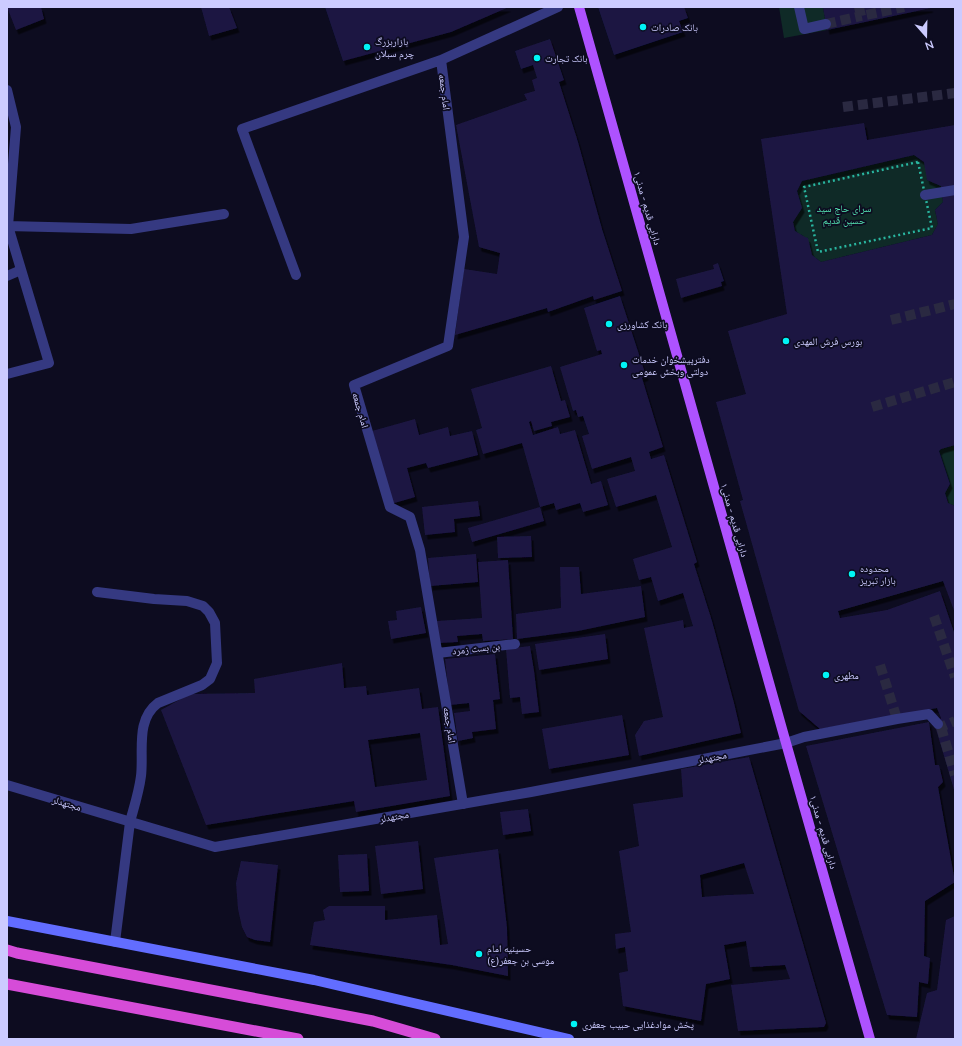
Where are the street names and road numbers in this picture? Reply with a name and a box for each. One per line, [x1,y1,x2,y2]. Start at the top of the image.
street label: امام جمعه [435,73,453,111]
street label: دارایی قدیم - مدنی۱ [630,170,664,247]
street label: امام جمعه [348,391,372,430]
street label: دارایی قدیم - مدنی۱ [717,482,751,559]
street label: بن بست زمرد [452,640,501,657]
street label: امام جمعه [439,706,459,744]
street label: مجتهدلر [695,748,728,767]
street label: مجتهدلر [50,793,83,814]
street label: دارایی قدیم - مدنی۱ [806,794,840,871]
street label: مجتهدلر [377,807,410,826]

